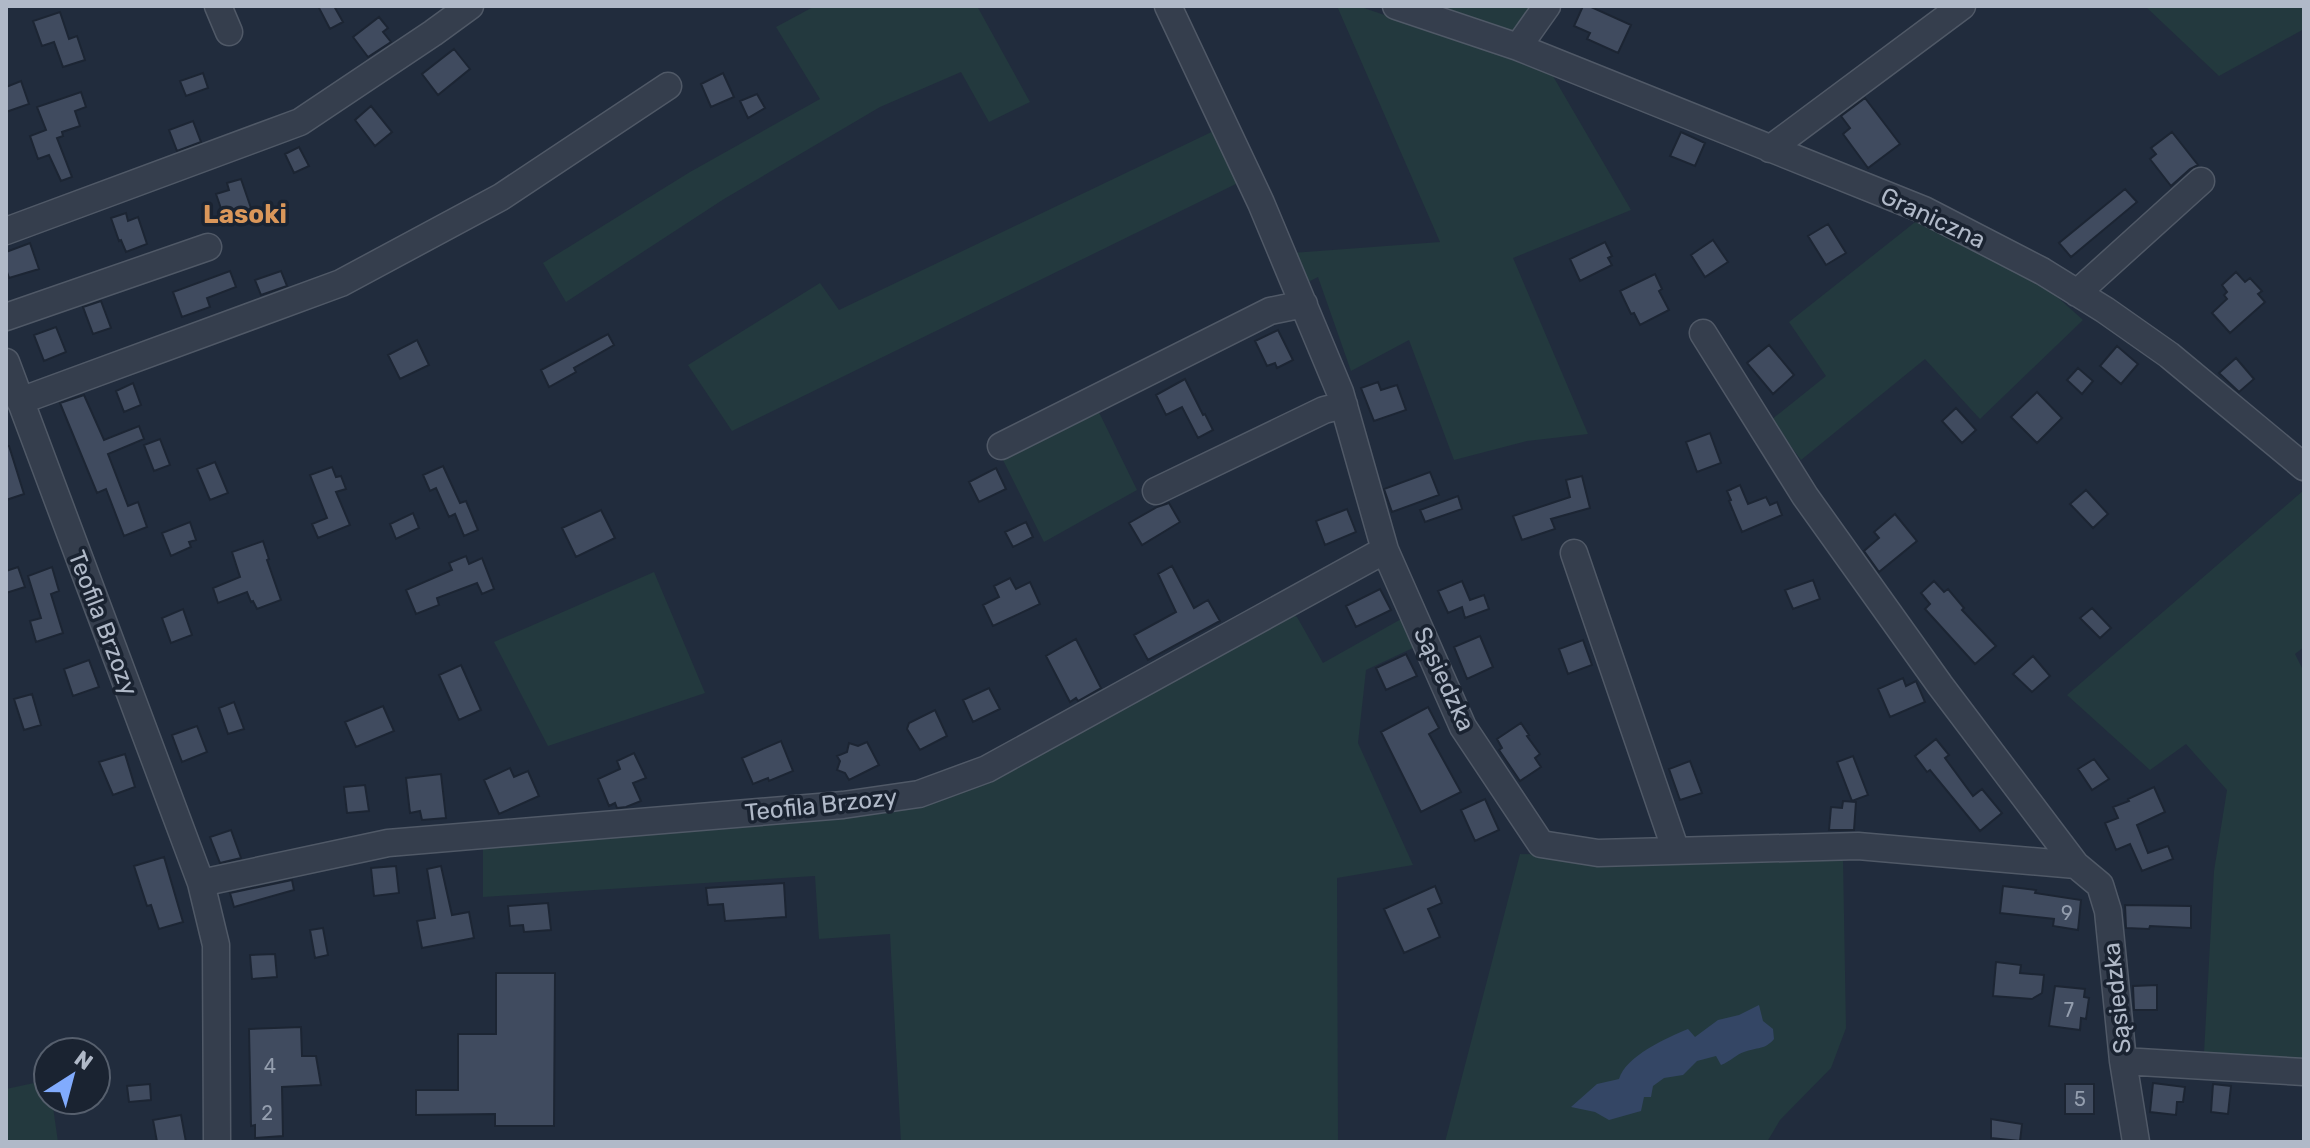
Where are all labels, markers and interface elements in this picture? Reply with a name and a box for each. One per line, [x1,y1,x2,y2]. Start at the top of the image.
street label: Graniczna [1876,182,1990,254]
district label: Lasoki [203,199,287,230]
street label: Teofila Brzozy [63,547,143,699]
street label: Sąsiedzka [1408,623,1480,735]
street label: Teofila Brzozy [743,783,899,827]
house number: 9 [2061,901,2073,925]
street label: Sąsiedzka [2097,941,2137,1055]
house number: 7 [2064,998,2074,1022]
north arrow [32,1036,112,1116]
text: N [69,1045,98,1076]
house number: 4 [264,1054,276,1078]
house number: 5 [2074,1087,2086,1111]
house number: 2 [261,1101,273,1125]

